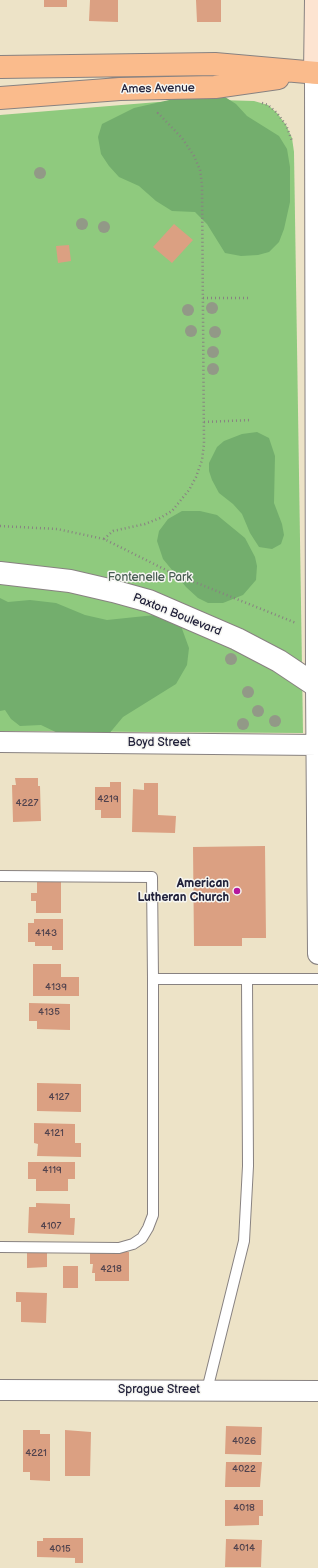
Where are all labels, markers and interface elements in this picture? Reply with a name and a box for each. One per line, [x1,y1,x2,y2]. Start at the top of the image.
street label: Ames Avenue [121,81,195,97]
park label: Fontenelle Park [108,571,192,585]
street label: Paxton Boulevard [131,591,223,639]
street label: Boyd Street [127,736,191,750]
house number: 4219 [97,793,119,805]
house number: 4227 [16,797,38,809]
place label: American Lutheran Church [137,877,229,905]
marker: American Lutheran Church [232,886,242,896]
house number: 4143 [35,927,57,939]
house number: 4139 [45,981,67,993]
house number: 4135 [38,1006,60,1018]
house number: 4127 [49,1091,69,1103]
house number: 4121 [44,1127,64,1139]
house number: 4119 [42,1164,62,1176]
house number: 4107 [41,1220,61,1232]
house number: 4218 [100,1263,122,1275]
street label: Sprague Street [118,1383,200,1397]
house number: 4026 [232,1435,256,1447]
house number: 4221 [25,1447,47,1459]
house number: 4022 [232,1463,256,1475]
house number: 4018 [233,1502,255,1514]
house number: 4014 [233,1542,255,1554]
house number: 4015 [49,1543,71,1555]

